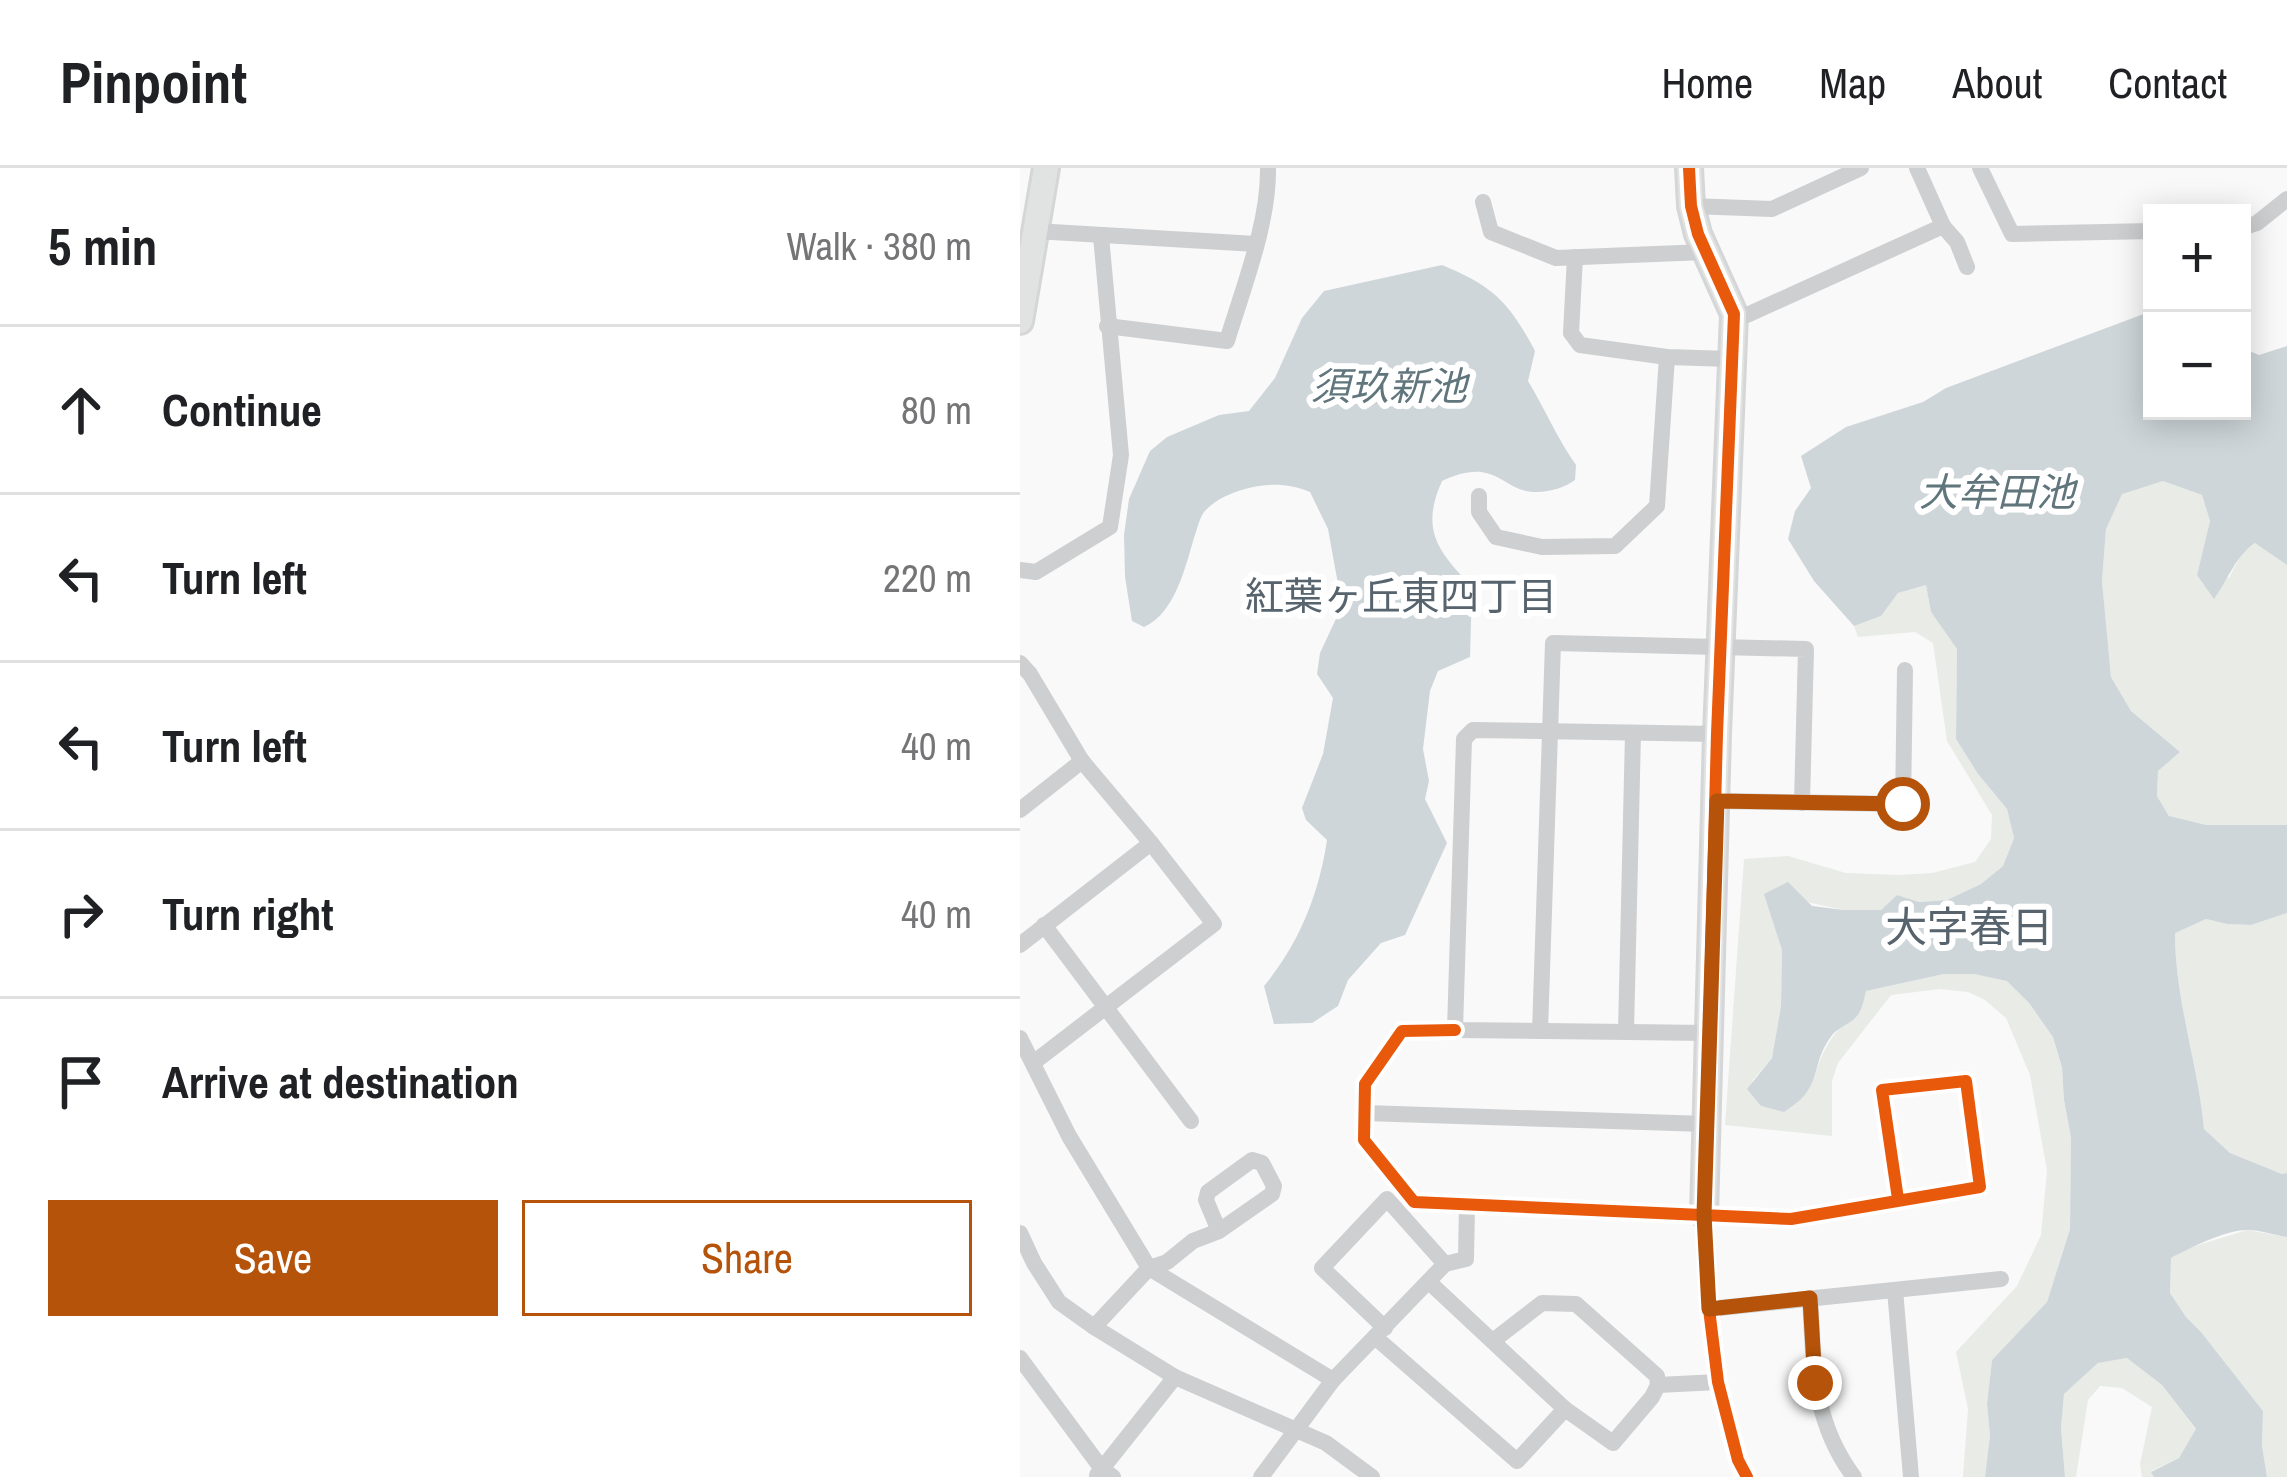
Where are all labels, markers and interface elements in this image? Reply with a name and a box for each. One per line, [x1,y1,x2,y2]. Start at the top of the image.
text: Pinpoint [60,44,247,121]
text: Home [1661,55,1753,111]
text: Map [1819,55,1886,111]
text: About [1952,55,2042,111]
text: Contact [2108,55,2227,111]
map controls [2143,204,2251,420]
button: + [2143,204,2251,312]
text: 5 min [48,212,157,281]
text: Walk · 380 m [787,220,972,272]
button: − [2143,312,2251,420]
water label: 須玖新池 [1311,360,1471,412]
icon: ahead [48,377,114,443]
text: Continue [162,379,322,440]
text: 80 m [901,384,972,436]
water label: 大牟田池 [1919,466,2079,518]
icon: left [48,545,114,611]
text: Turn left [162,547,307,608]
text: 220 m [883,552,972,604]
district label: 紅葉ヶ丘東四丁目 [1245,570,1557,622]
icon: left [48,713,114,779]
text: Turn left [162,715,307,776]
text: 40 m [901,720,972,772]
route start [1876,777,1930,831]
icon: right [48,881,114,947]
text: Turn right [162,883,334,944]
text: 40 m [901,888,972,940]
district label: 大字春日 [1885,899,2053,955]
icon: arrive [48,1049,114,1115]
text: Arrive at destination [162,1051,519,1112]
button: Save [48,1200,498,1316]
button: Share [522,1200,972,1316]
route end [1788,1356,1842,1410]

